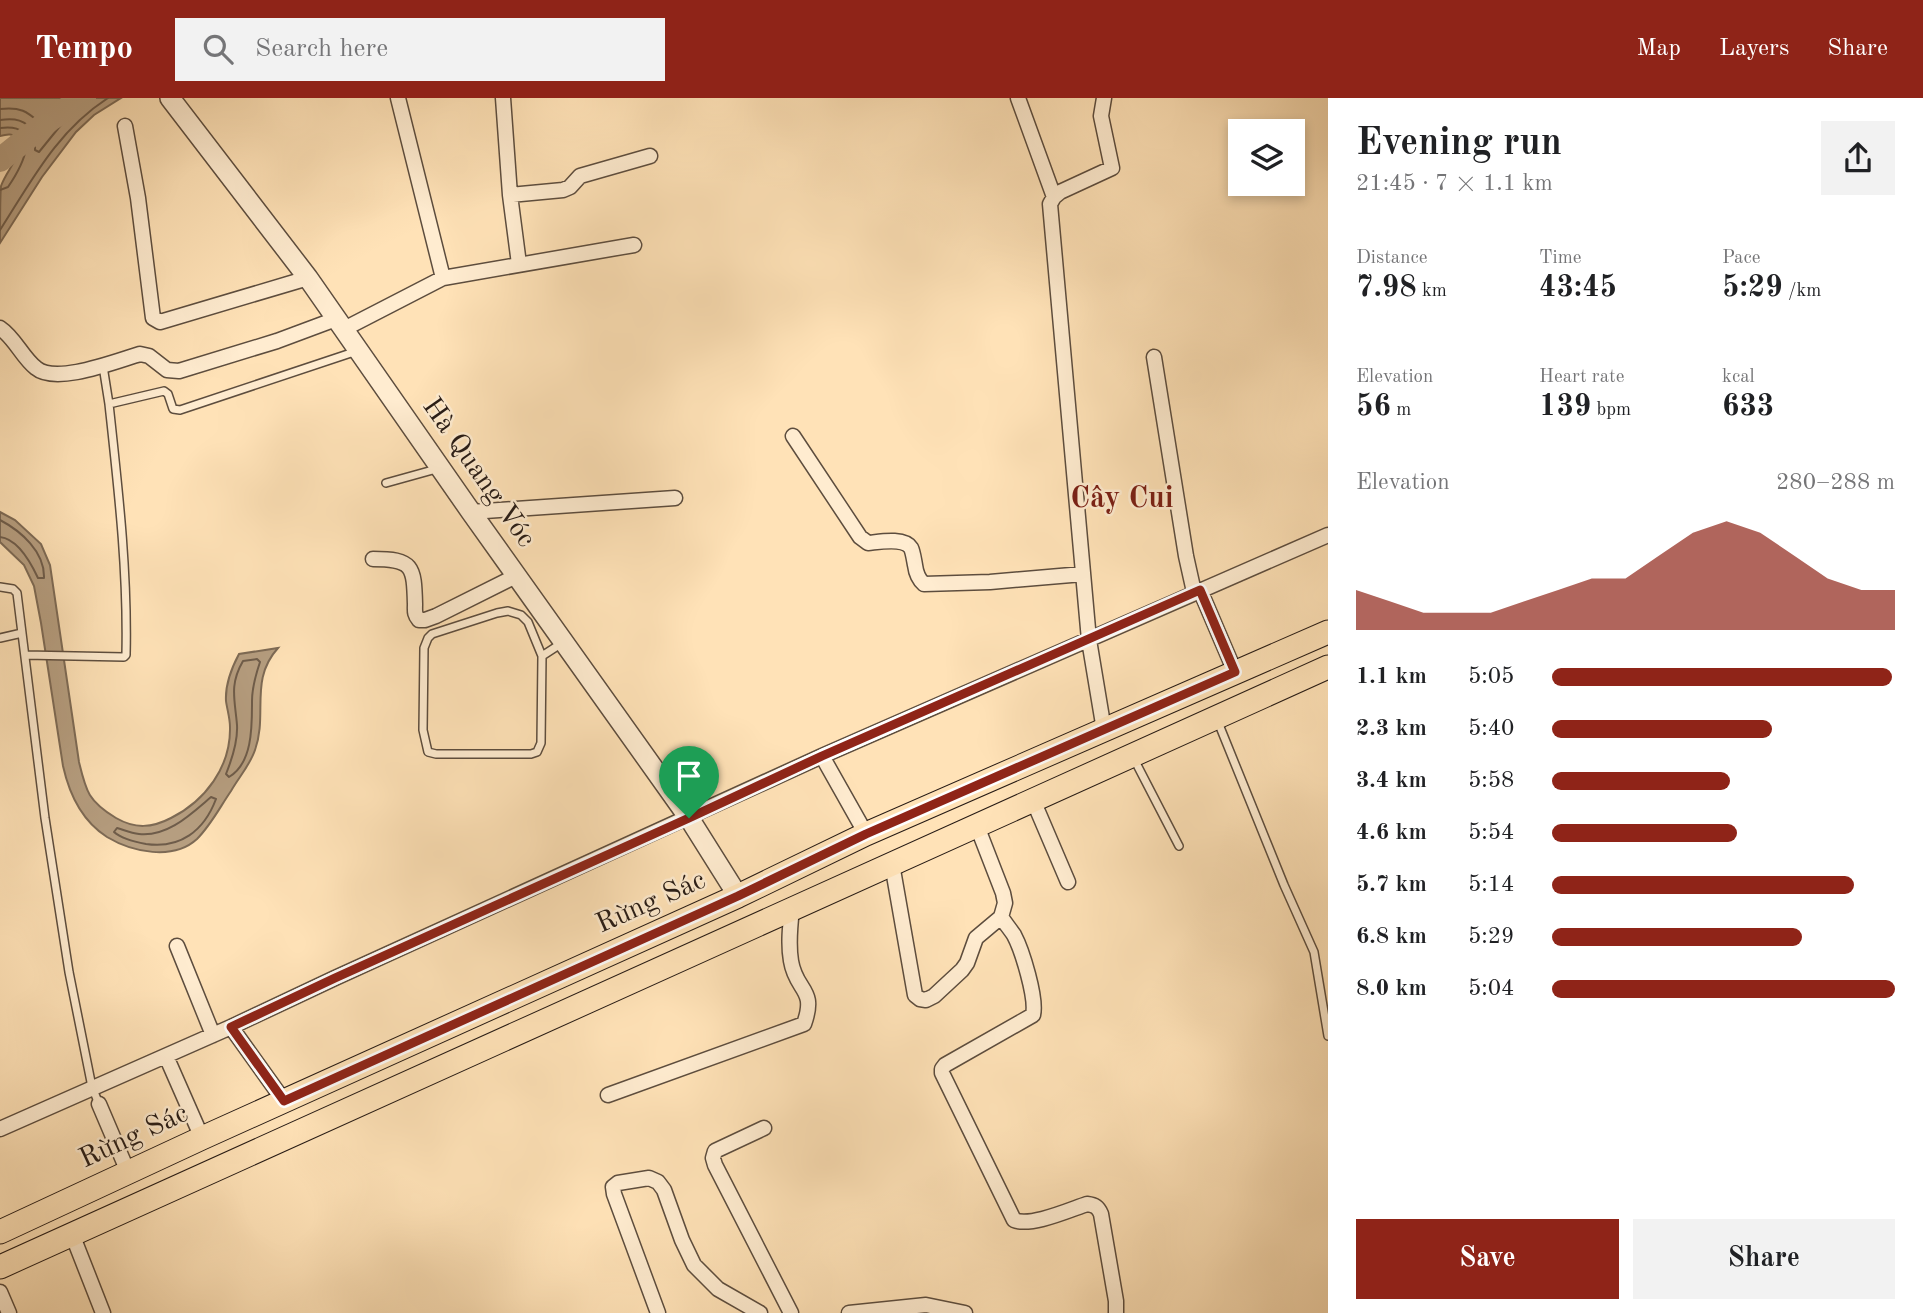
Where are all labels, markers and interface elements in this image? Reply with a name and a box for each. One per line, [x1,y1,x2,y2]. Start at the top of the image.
search box [175,18,665,81]
icon: search [199,30,237,68]
text: Tempo [35,33,133,66]
text: Search here [255,36,388,62]
text: Map [1637,37,1681,61]
text: Layers [1719,37,1789,61]
text: Share [1827,37,1888,61]
map controls [1228,119,1305,196]
button: layers [1228,119,1305,196]
button: share [1821,121,1895,195]
text: Evening run [1356,125,1562,163]
text: 21:45 · 7 × 1.1 km [1356,172,1553,195]
text: Distance [1356,249,1428,268]
text: Time [1539,249,1582,268]
text: Pace [1722,249,1761,268]
text: 7.98 [1356,273,1417,303]
text: 43:45 [1539,273,1617,303]
text: 5:29 [1722,273,1783,303]
text: km [1417,282,1447,301]
text: /km [1783,282,1821,301]
text: Elevation [1356,368,1433,387]
text: Heart rate [1539,368,1624,387]
text: kcal [1722,368,1755,387]
text: 56 [1356,392,1391,422]
text: 139 [1539,392,1591,422]
text: 633 [1722,392,1774,422]
street label: Hà Quang Vóc [416,393,540,553]
text: m [1391,401,1411,420]
text: bpm [1591,401,1631,420]
text: Elevation [1356,471,1450,494]
text: 280–288 m [1776,471,1895,494]
district label: Cây Cui [1070,484,1174,514]
text: 1.1 km [1356,665,1427,688]
text: 5:05 [1468,665,1514,688]
text: 2.3 km [1356,717,1427,740]
text: 5:40 [1468,717,1514,740]
pin [659,746,719,818]
icon: arrive [670,757,708,795]
text: 3.4 km [1356,769,1427,792]
text: 5:58 [1468,769,1514,792]
text: 4.6 km [1356,821,1427,844]
text: 5:54 [1468,821,1514,844]
street label: Rừng Sác [592,867,710,939]
text: 5.7 km [1356,873,1427,896]
text: 5:14 [1468,873,1514,896]
text: 6.8 km [1356,925,1427,948]
text: 5:29 [1468,925,1514,948]
text: 8.0 km [1356,977,1427,1000]
text: 5:04 [1468,977,1514,1000]
street label: Rừng Sác [75,1100,193,1174]
button: Save [1356,1219,1619,1299]
button: Share [1633,1219,1895,1299]

